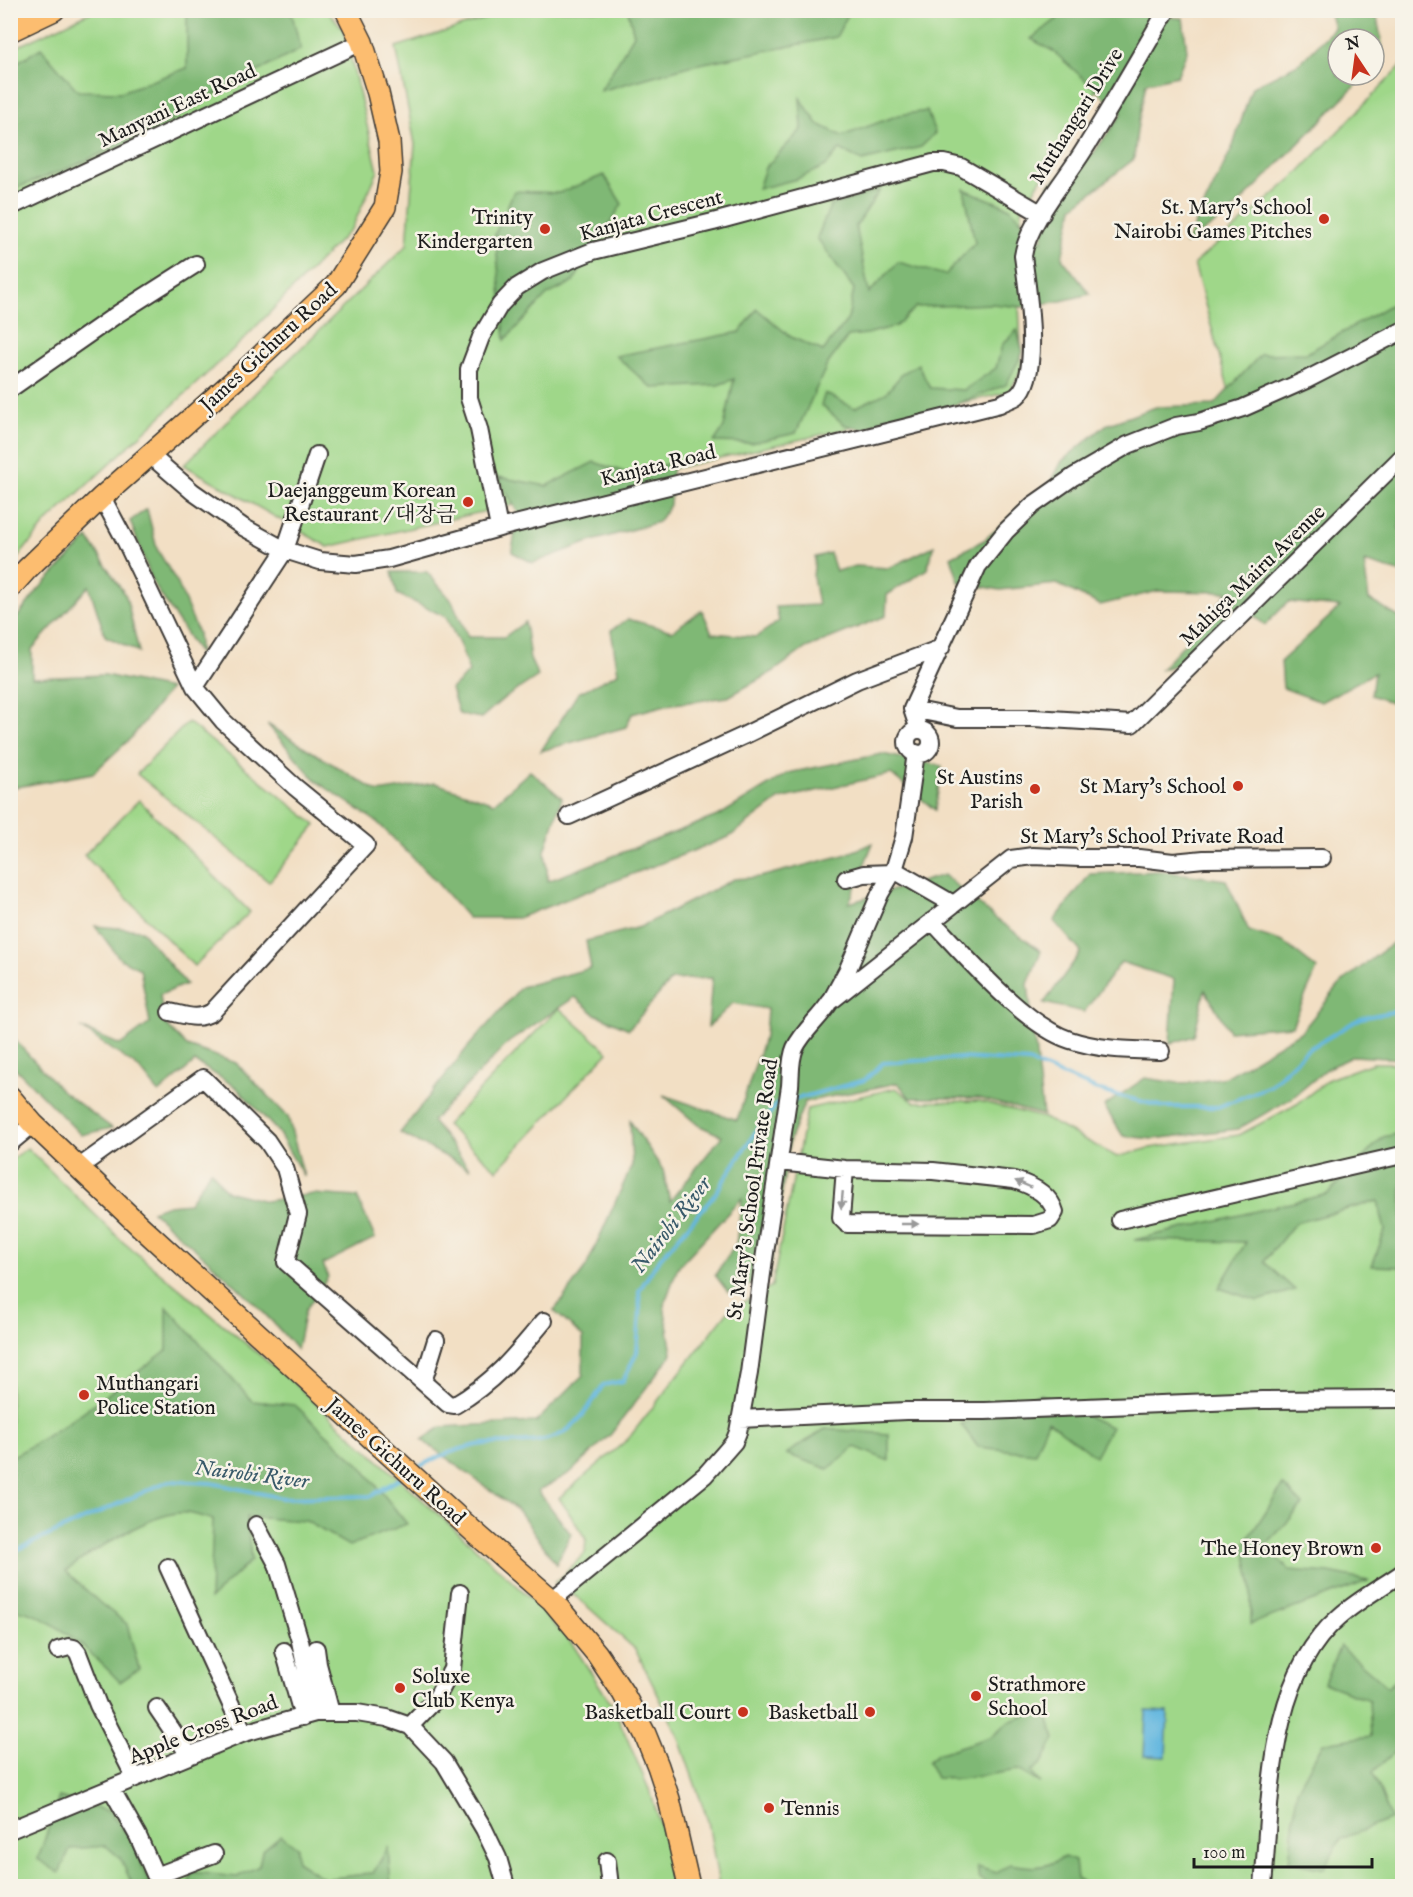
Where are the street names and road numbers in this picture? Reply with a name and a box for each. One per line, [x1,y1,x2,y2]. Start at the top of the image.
street label: Muthangari Drive [1024,43,1130,190]
street label: Manyani East Road [95,58,261,155]
street label: Kanjata Crescent [577,184,726,249]
street label: James Gichuru Road [193,277,344,420]
street label: Kanjata Road [598,439,720,494]
street label: Mahiga Mairu Avenue [1174,499,1332,653]
street label: St Mary's School Private Road [1020,824,1284,851]
street label: St Mary's School Private Road [722,1056,785,1321]
street label: James Gichuru Road [318,1391,471,1532]
street label: Apple Cross Road [124,1689,283,1772]

